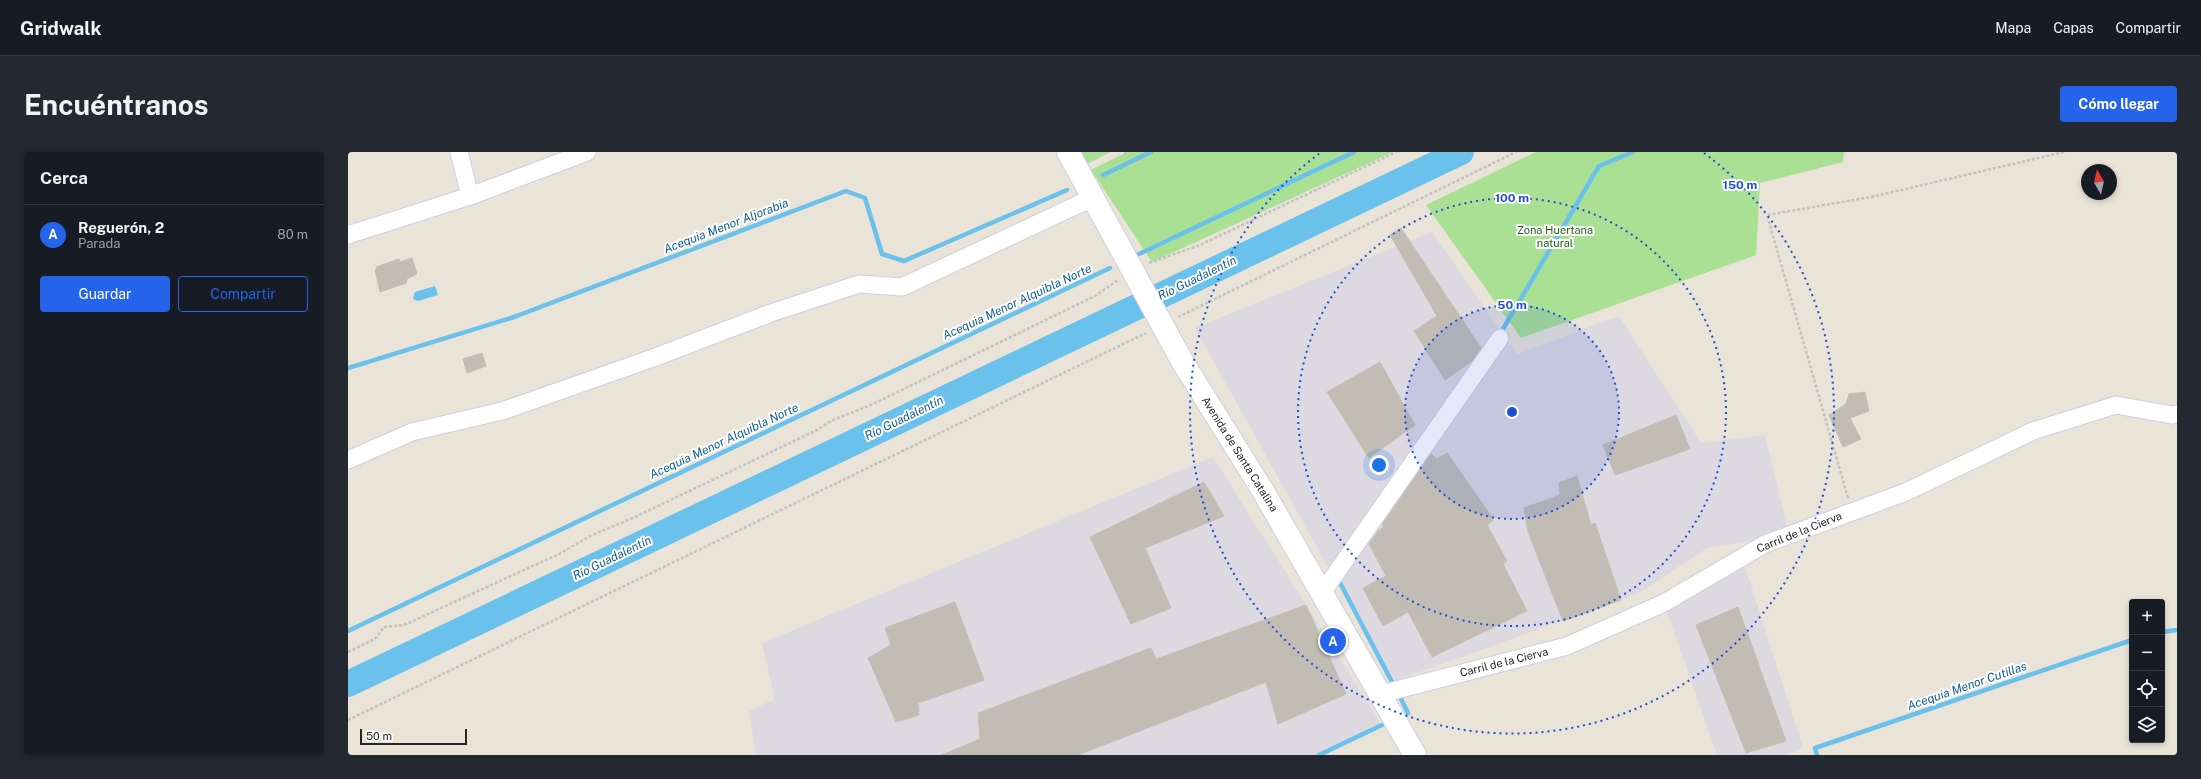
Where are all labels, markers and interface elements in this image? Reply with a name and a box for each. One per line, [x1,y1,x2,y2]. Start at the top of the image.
text: Gridwalk [20,17,101,39]
text: Mapa [1995,20,2031,36]
text: Capas [2053,20,2094,36]
text: Compartir [2116,20,2181,36]
button: Cómo llegar [2060,86,2177,122]
text: Encuéntranos [24,88,209,121]
north arrow [2081,164,2117,200]
text: Cerca [40,168,88,188]
text: 150 m [1723,178,1757,192]
text: 100 m [1495,191,1529,205]
water label: Acequia Menor Aljorabia [662,196,790,256]
text: Reguerón, 2 [78,219,164,236]
park label: Zona Huertana natural [1517,224,1593,249]
text: A [48,227,58,242]
text: 80 m [277,227,308,242]
text: Parada [78,236,120,251]
water label: Río Guadalentín [1156,253,1239,303]
water label: Acequia Menor Alquibla Norte [940,261,1094,343]
button: Guardar [40,276,170,312]
button: Compartir [178,276,308,312]
text: 50 m [1497,298,1527,312]
water label: Río Guadalentín [863,393,946,443]
street label: Avenida de Santa Catalina [1200,394,1280,514]
water label: Acequia Menor Alquibla Norte [647,400,801,482]
centre of rings [1505,405,1519,419]
your location [1369,455,1389,475]
street label: Carril de la Cierva [1755,509,1843,555]
water label: Río Guadalentín [571,533,654,583]
map controls [2129,599,2165,743]
button: + [2129,599,2165,635]
pin: A [1320,626,1346,656]
button: − [2129,635,2165,671]
street label: Carril de la Cierva [1459,645,1549,679]
water label: Acequia Menor Cutillas [1905,659,2029,713]
button: locate [2129,671,2165,707]
button: layers [2129,707,2165,743]
scale bar [360,727,467,746]
text: 50 m [366,730,392,742]

